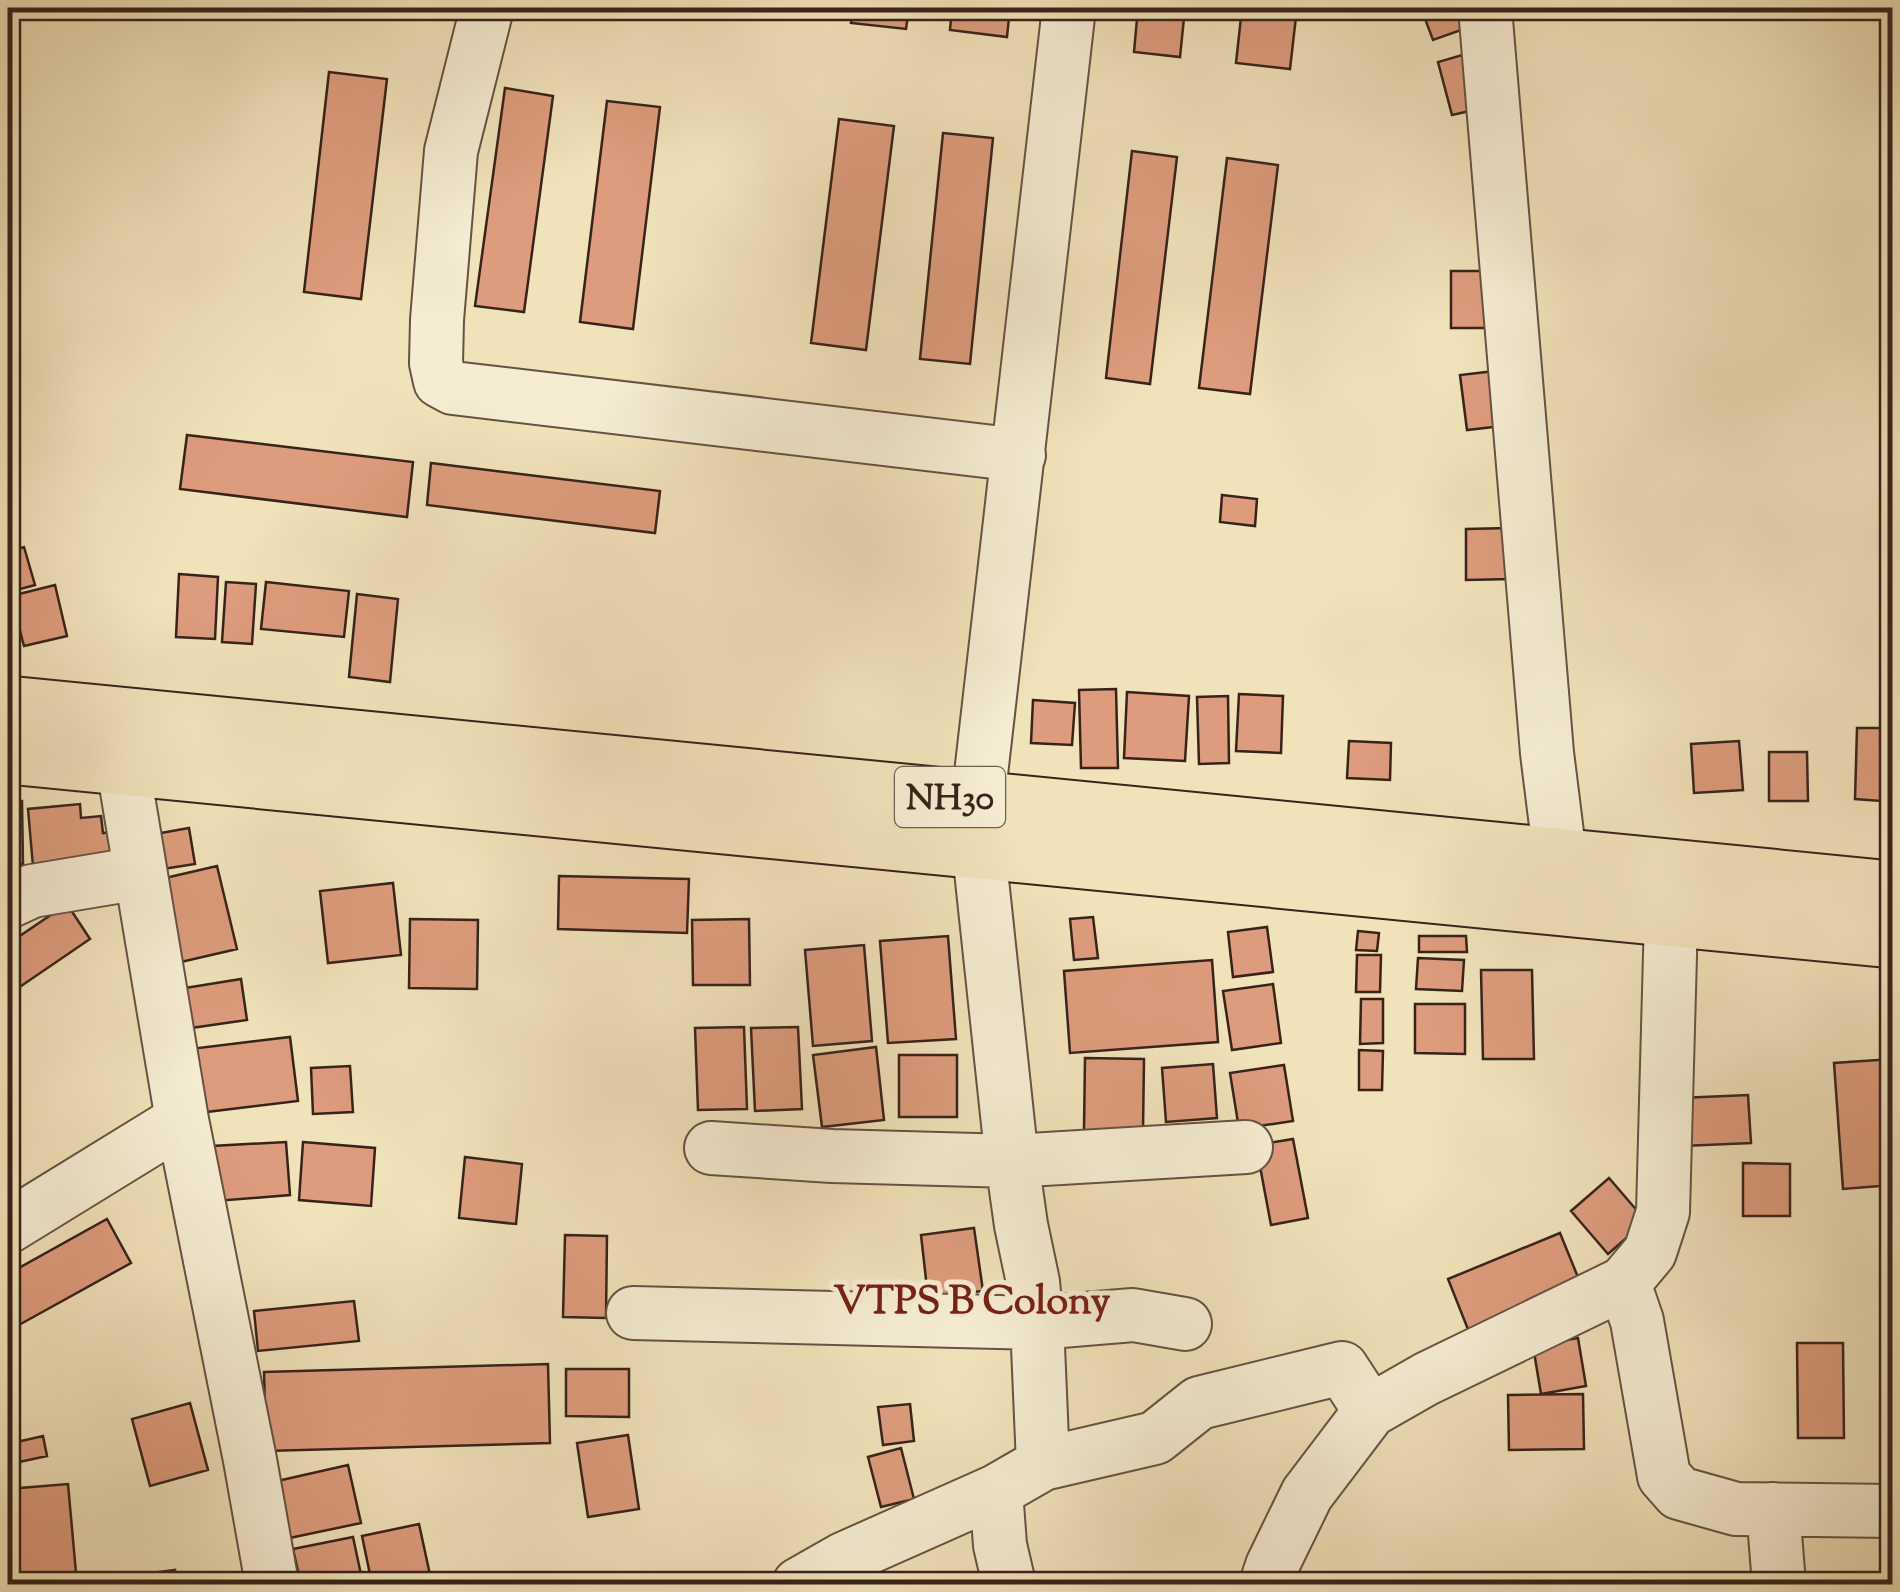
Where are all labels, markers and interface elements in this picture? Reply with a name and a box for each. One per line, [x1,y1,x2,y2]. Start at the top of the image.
road number: NH30 [895,767,1005,827]
district label: VTPS B Colony [834,1275,1111,1332]

